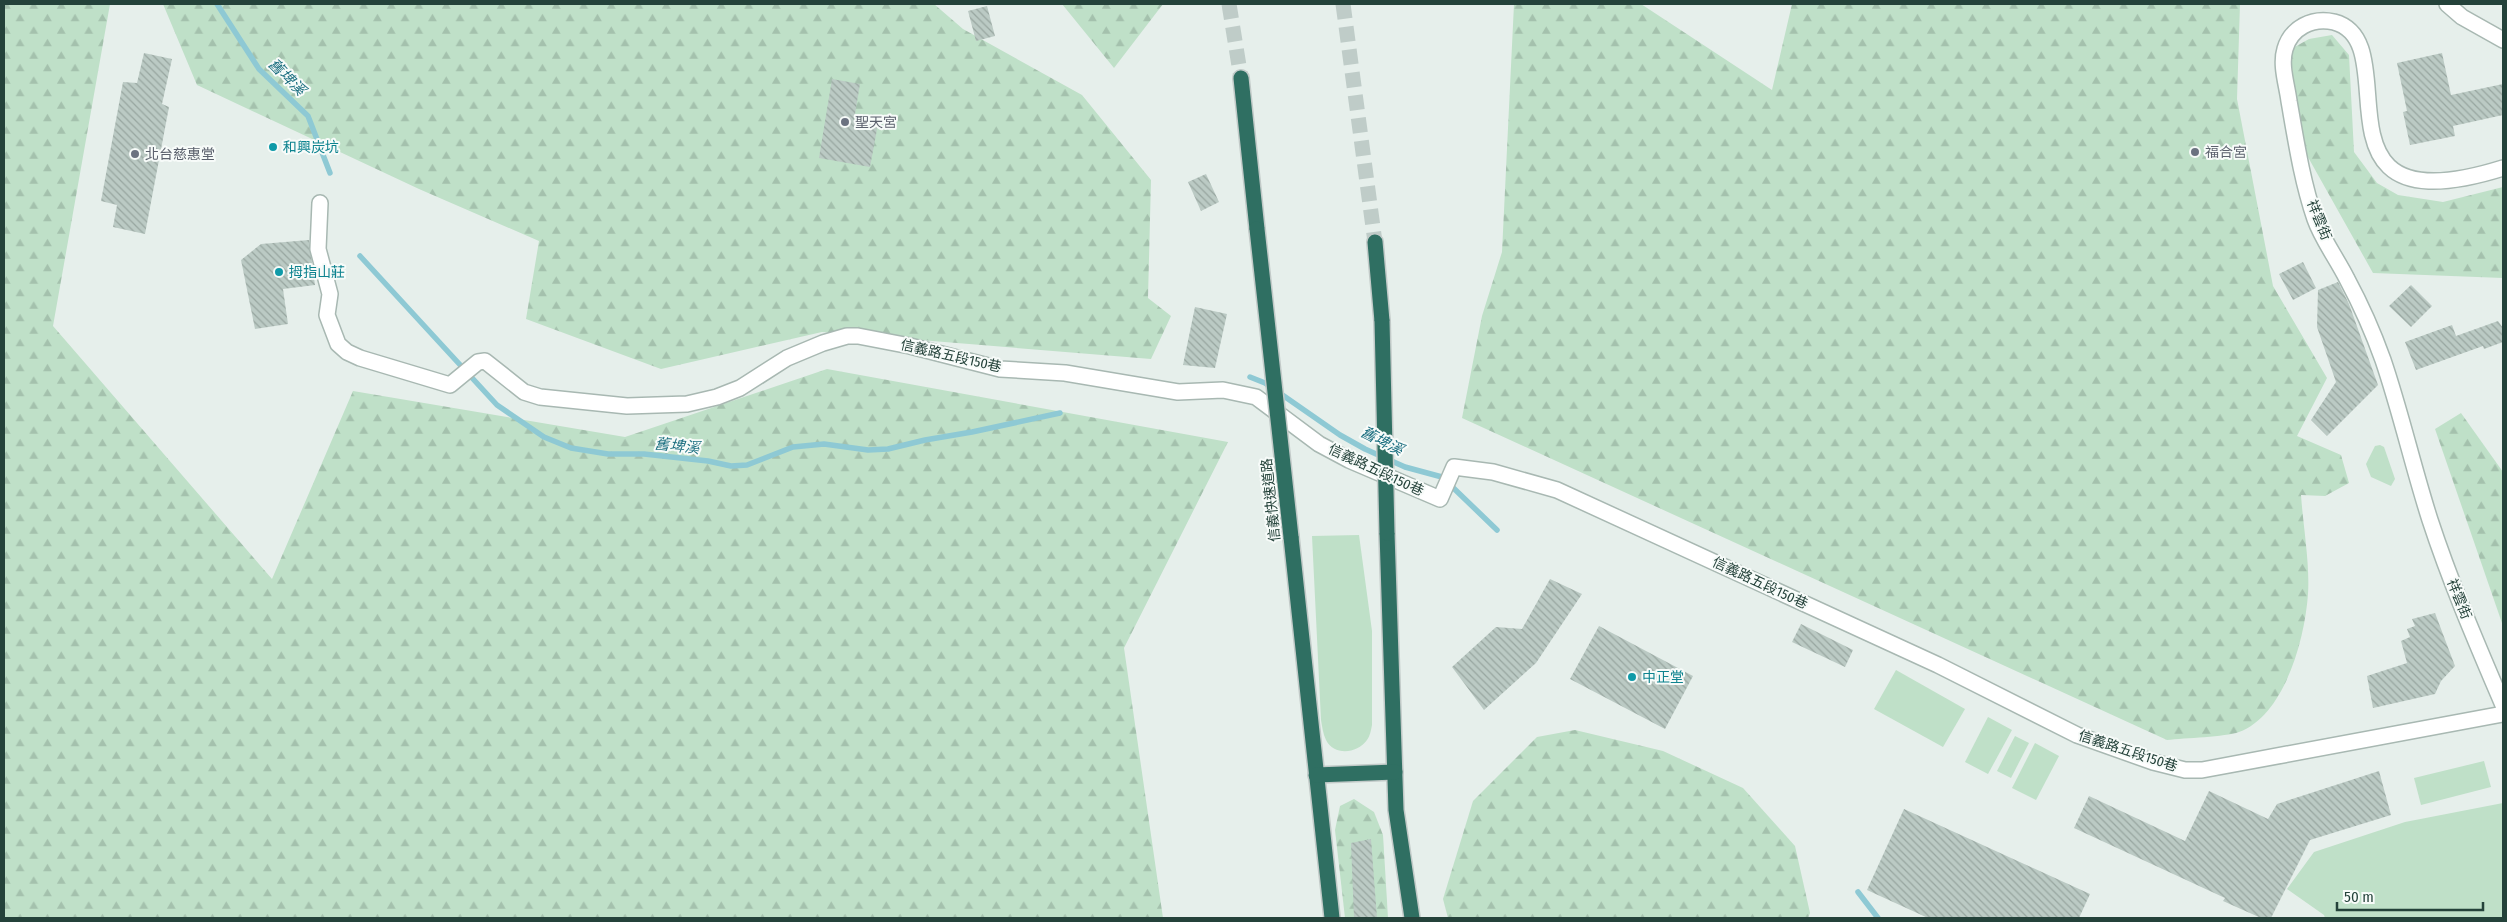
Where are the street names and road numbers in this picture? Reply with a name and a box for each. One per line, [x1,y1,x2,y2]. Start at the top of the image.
street label: 祥雲街 [2303,197,2335,243]
street label: 信義路五段150巷 [899,336,1003,376]
street label: 信義路五段150巷 [1326,440,1426,500]
street label: 信義快速道路 [1258,457,1284,543]
street label: 信義路五段150巷 [1710,553,1810,613]
street label: 祥雲街 [2443,576,2475,622]
street label: 信義路五段150巷 [2076,727,2180,775]

